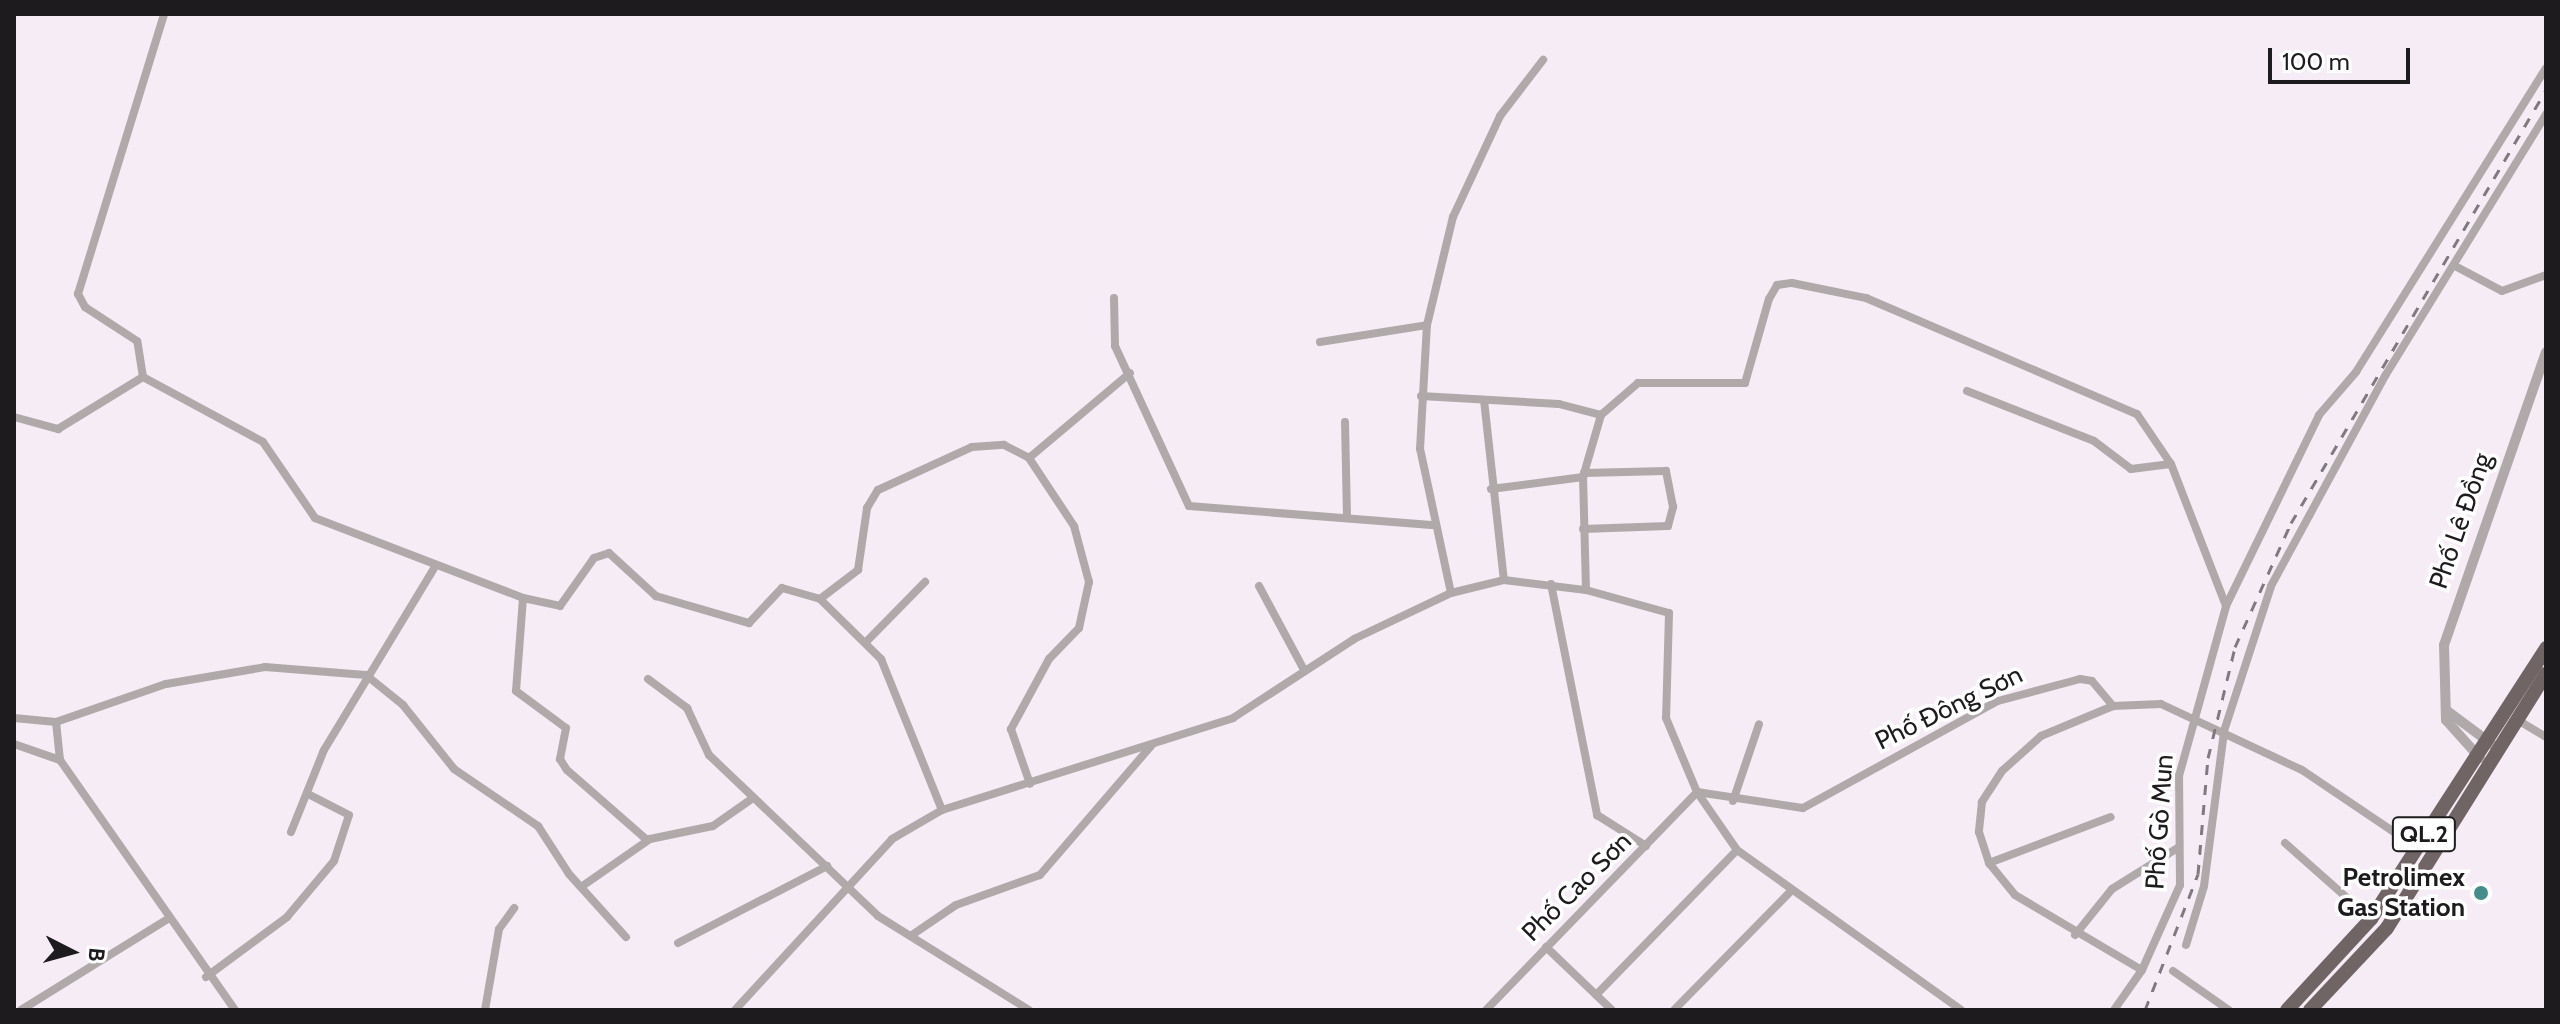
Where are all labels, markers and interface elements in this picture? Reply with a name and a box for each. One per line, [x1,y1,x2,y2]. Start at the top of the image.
scale bar [2272,32,2414,82]
text: 100 m [2282,47,2350,76]
street label: Phố Lê Đồng [2423,449,2499,593]
street label: Phố Đông Sơn [1870,659,2028,757]
street label: Phố Gò Mun [2140,753,2180,891]
road number: QL.2 [2390,814,2458,854]
street label: Phố Cao Sơn [1516,826,1638,948]
place label: Petrolimex Gas Station [2337,862,2465,924]
marker: Petrolimex Gas Station [2472,884,2490,902]
north arrow [32,912,112,992]
text: B [82,946,111,963]

